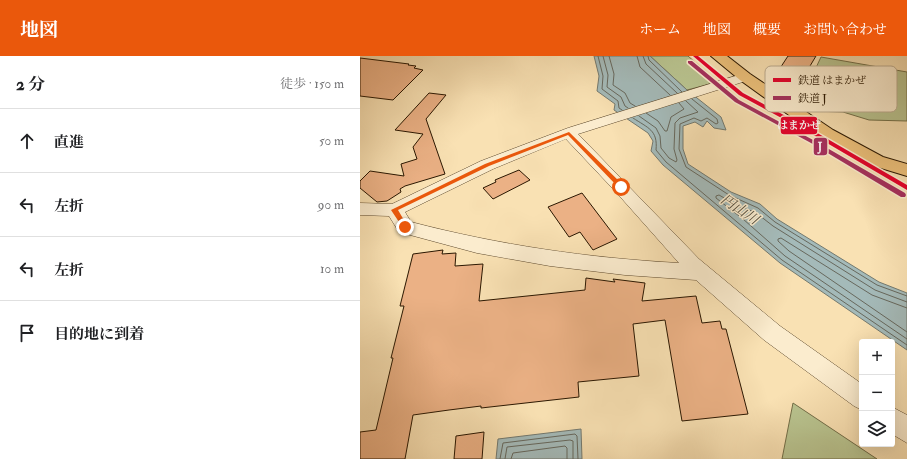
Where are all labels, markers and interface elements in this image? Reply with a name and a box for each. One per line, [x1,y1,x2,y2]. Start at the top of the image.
text: 地図 [20,18,58,42]
text: ホーム [639,21,681,38]
text: 地図 [703,21,731,38]
text: 概要 [753,21,781,38]
text: お問い合わせ [803,21,887,38]
legend [765,66,897,112]
text: 2 分 [16,74,45,95]
text: 鉄道 はまかぜ [798,74,866,87]
text: 徒歩 · 150 m [280,76,344,92]
text: 鉄道 J [798,92,827,106]
line badge: はまかぜ [780,116,818,135]
text: はまかぜ [777,119,821,132]
icon: ahead [16,130,38,152]
text: 直進 [54,133,84,152]
text: 50 m [319,133,344,149]
line badge: J [813,137,828,156]
text: J [817,140,823,154]
route start [612,178,630,196]
water label: 円山川 [718,191,764,229]
icon: left [16,194,38,216]
text: 左折 [54,197,84,216]
text: 90 m [318,197,344,213]
route end [396,218,414,236]
icon: left [16,258,38,280]
text: 左折 [54,261,84,280]
text: 10 m [320,261,344,277]
icon: arrive [16,322,38,344]
text: 目的地に到着 [54,325,144,344]
map controls [859,339,895,447]
button: + [859,339,895,375]
button: − [859,375,895,411]
button: layers [859,411,895,447]

